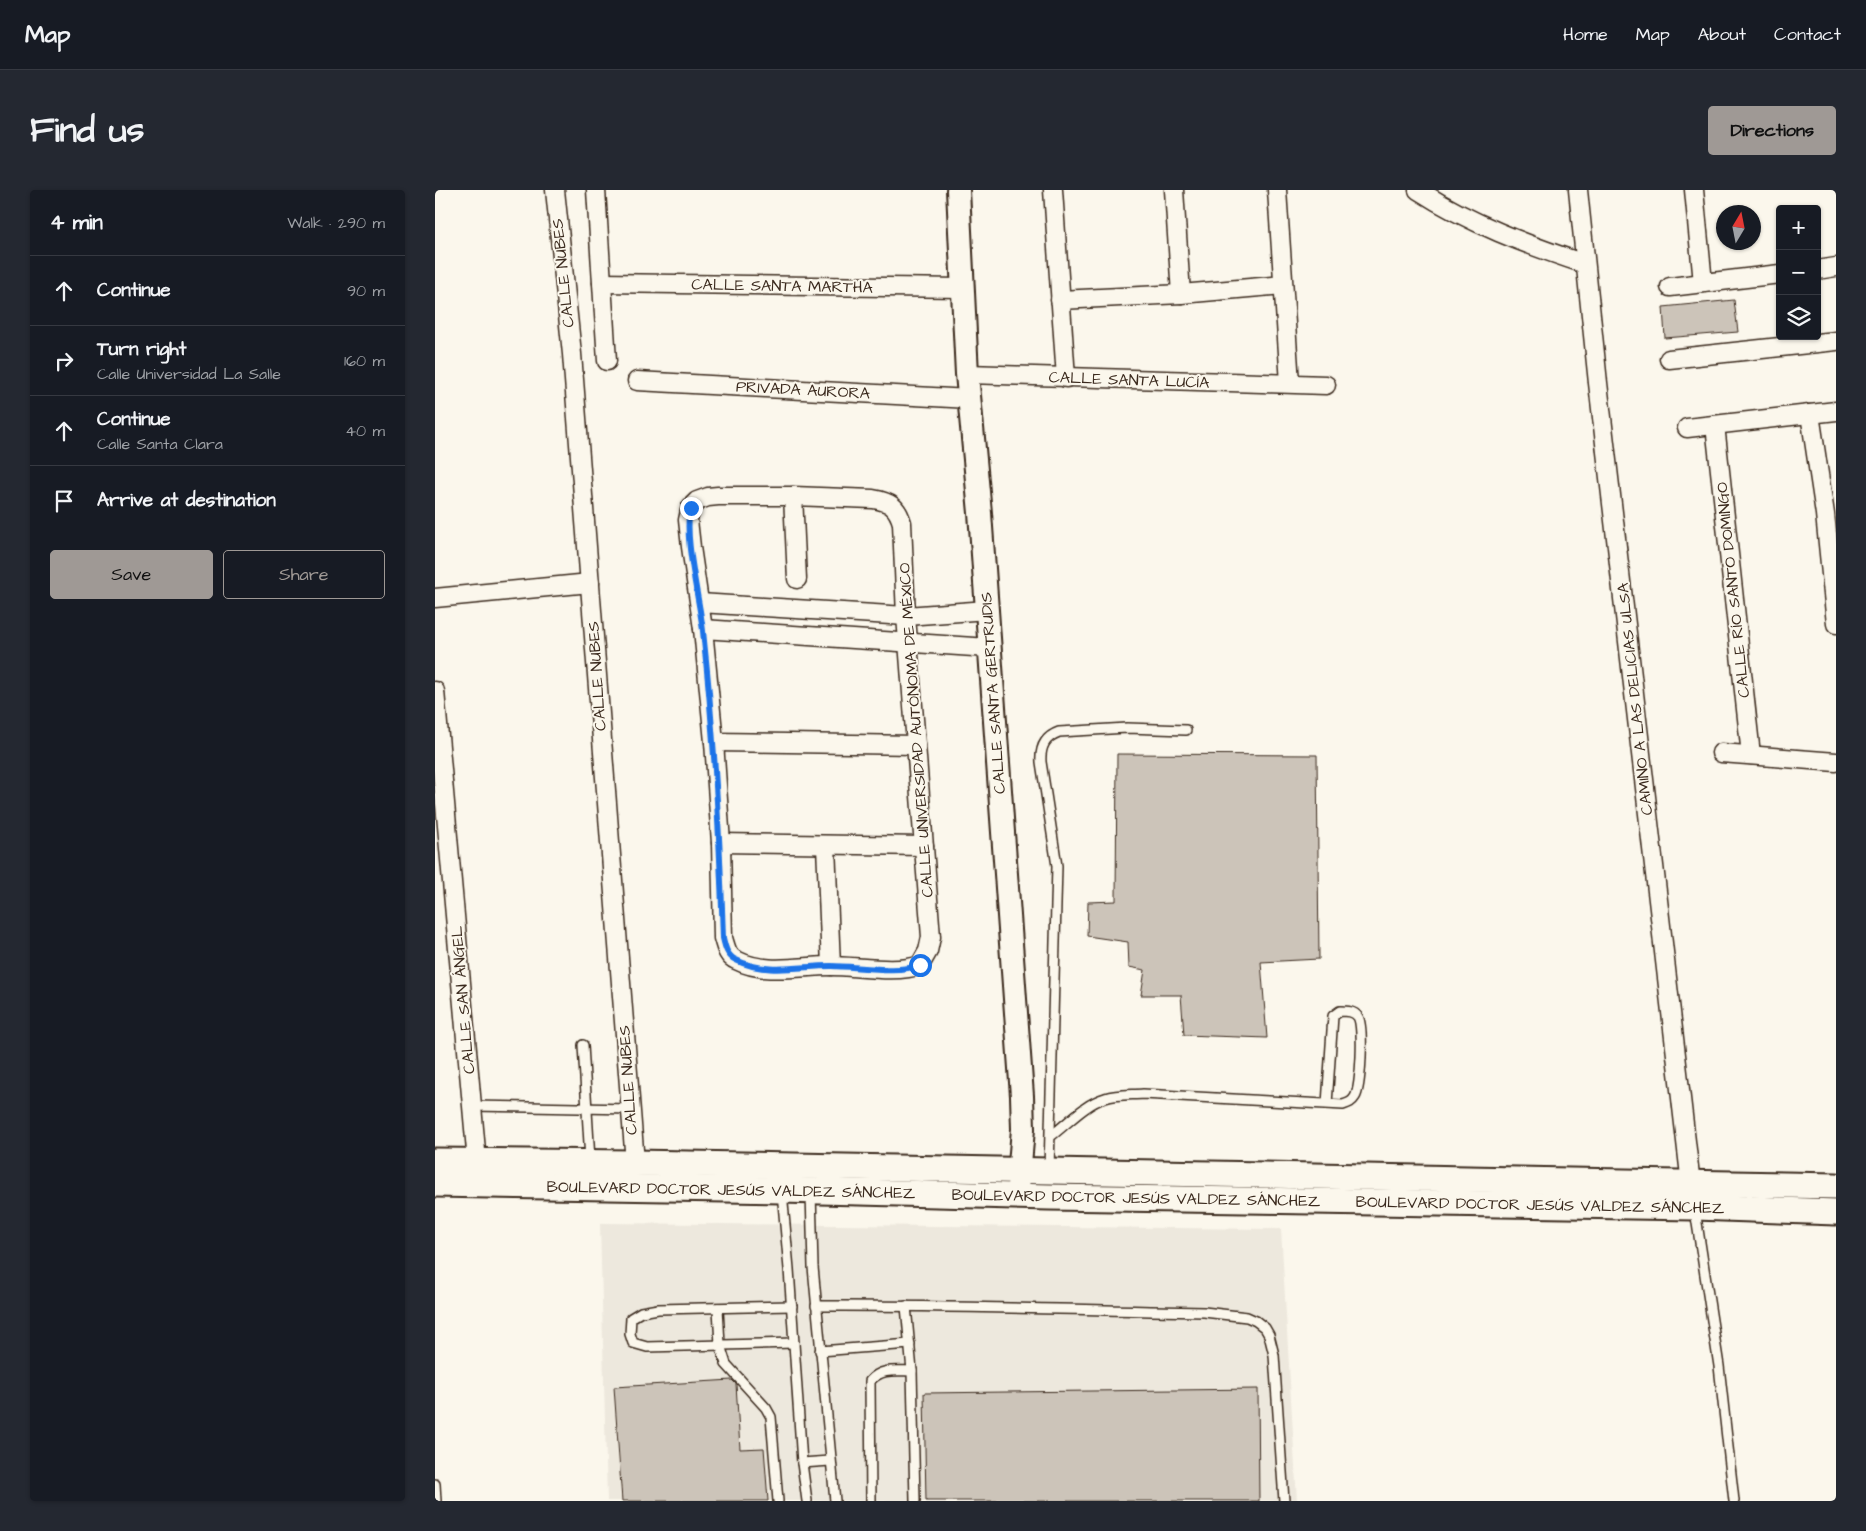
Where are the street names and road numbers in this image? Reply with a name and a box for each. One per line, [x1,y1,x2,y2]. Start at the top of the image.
street label: CALLE NUBES [546,217,580,329]
street label: CALLE SANTA MARTHA [691,273,873,299]
street label: CALLE SANTA LUCÍA [1048,366,1210,394]
street label: PRIVADA AURORA [735,375,871,405]
street label: CALLE RÍO SANTO DOMINGO [1711,481,1755,699]
street label: CALLE UNIVERSIDAD AUTÓNOMA DE MÉXICO [893,562,939,898]
street label: CAMINO A LAS DELICIAS ULSA [1612,582,1658,816]
street label: CALLE SANTA GERTRUDIS [975,591,1011,795]
street label: CALLE NUBES [582,620,612,732]
street label: CALLE SAN ÁNGEL [446,925,480,1075]
street label: CALLE NUBES [613,1024,643,1136]
street label: BOULEVARD DOCTOR JESÚS VALDEZ SÁNCHEZ [547,1176,916,1204]
street label: BOULEVARD DOCTOR JESÚS VALDEZ SÁNCHEZ [952,1184,1321,1212]
street label: BOULEVARD DOCTOR JESÚS VALDEZ SÁNCHEZ [1356,1191,1725,1219]

